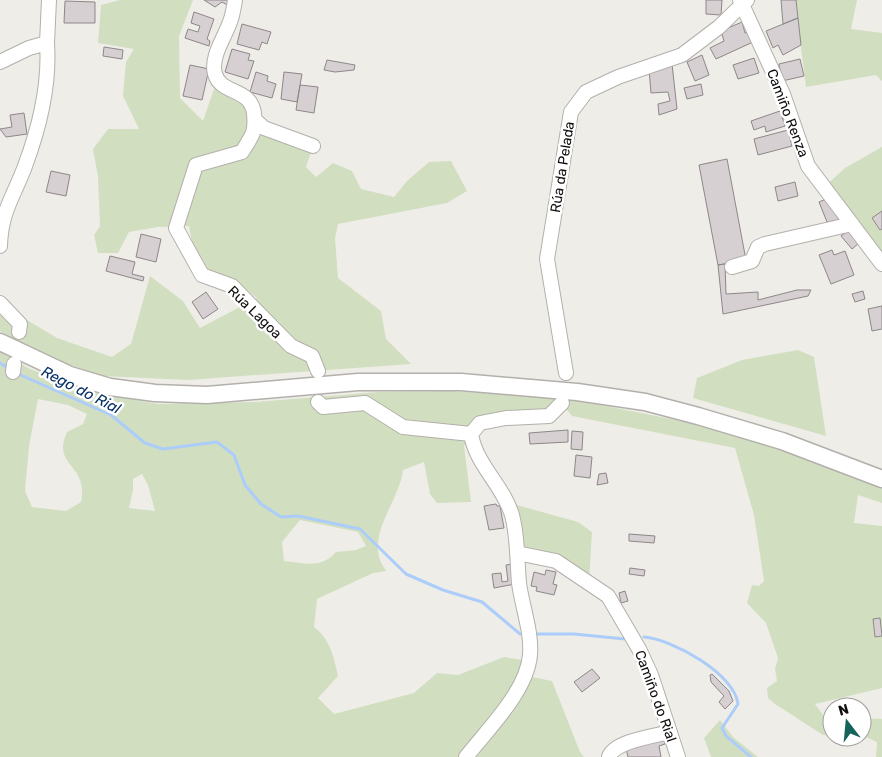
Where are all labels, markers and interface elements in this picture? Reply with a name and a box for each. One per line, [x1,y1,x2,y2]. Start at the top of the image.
street label: Camiño Renza [763,67,812,160]
street label: Rúa da Pelada [547,120,578,214]
street label: Rúa Lagoa [224,282,285,342]
water label: Rego do Rial [38,362,124,418]
street label: Camiño do Rial [631,648,680,744]
north arrow [822,697,872,747]
text: N [836,700,851,720]

